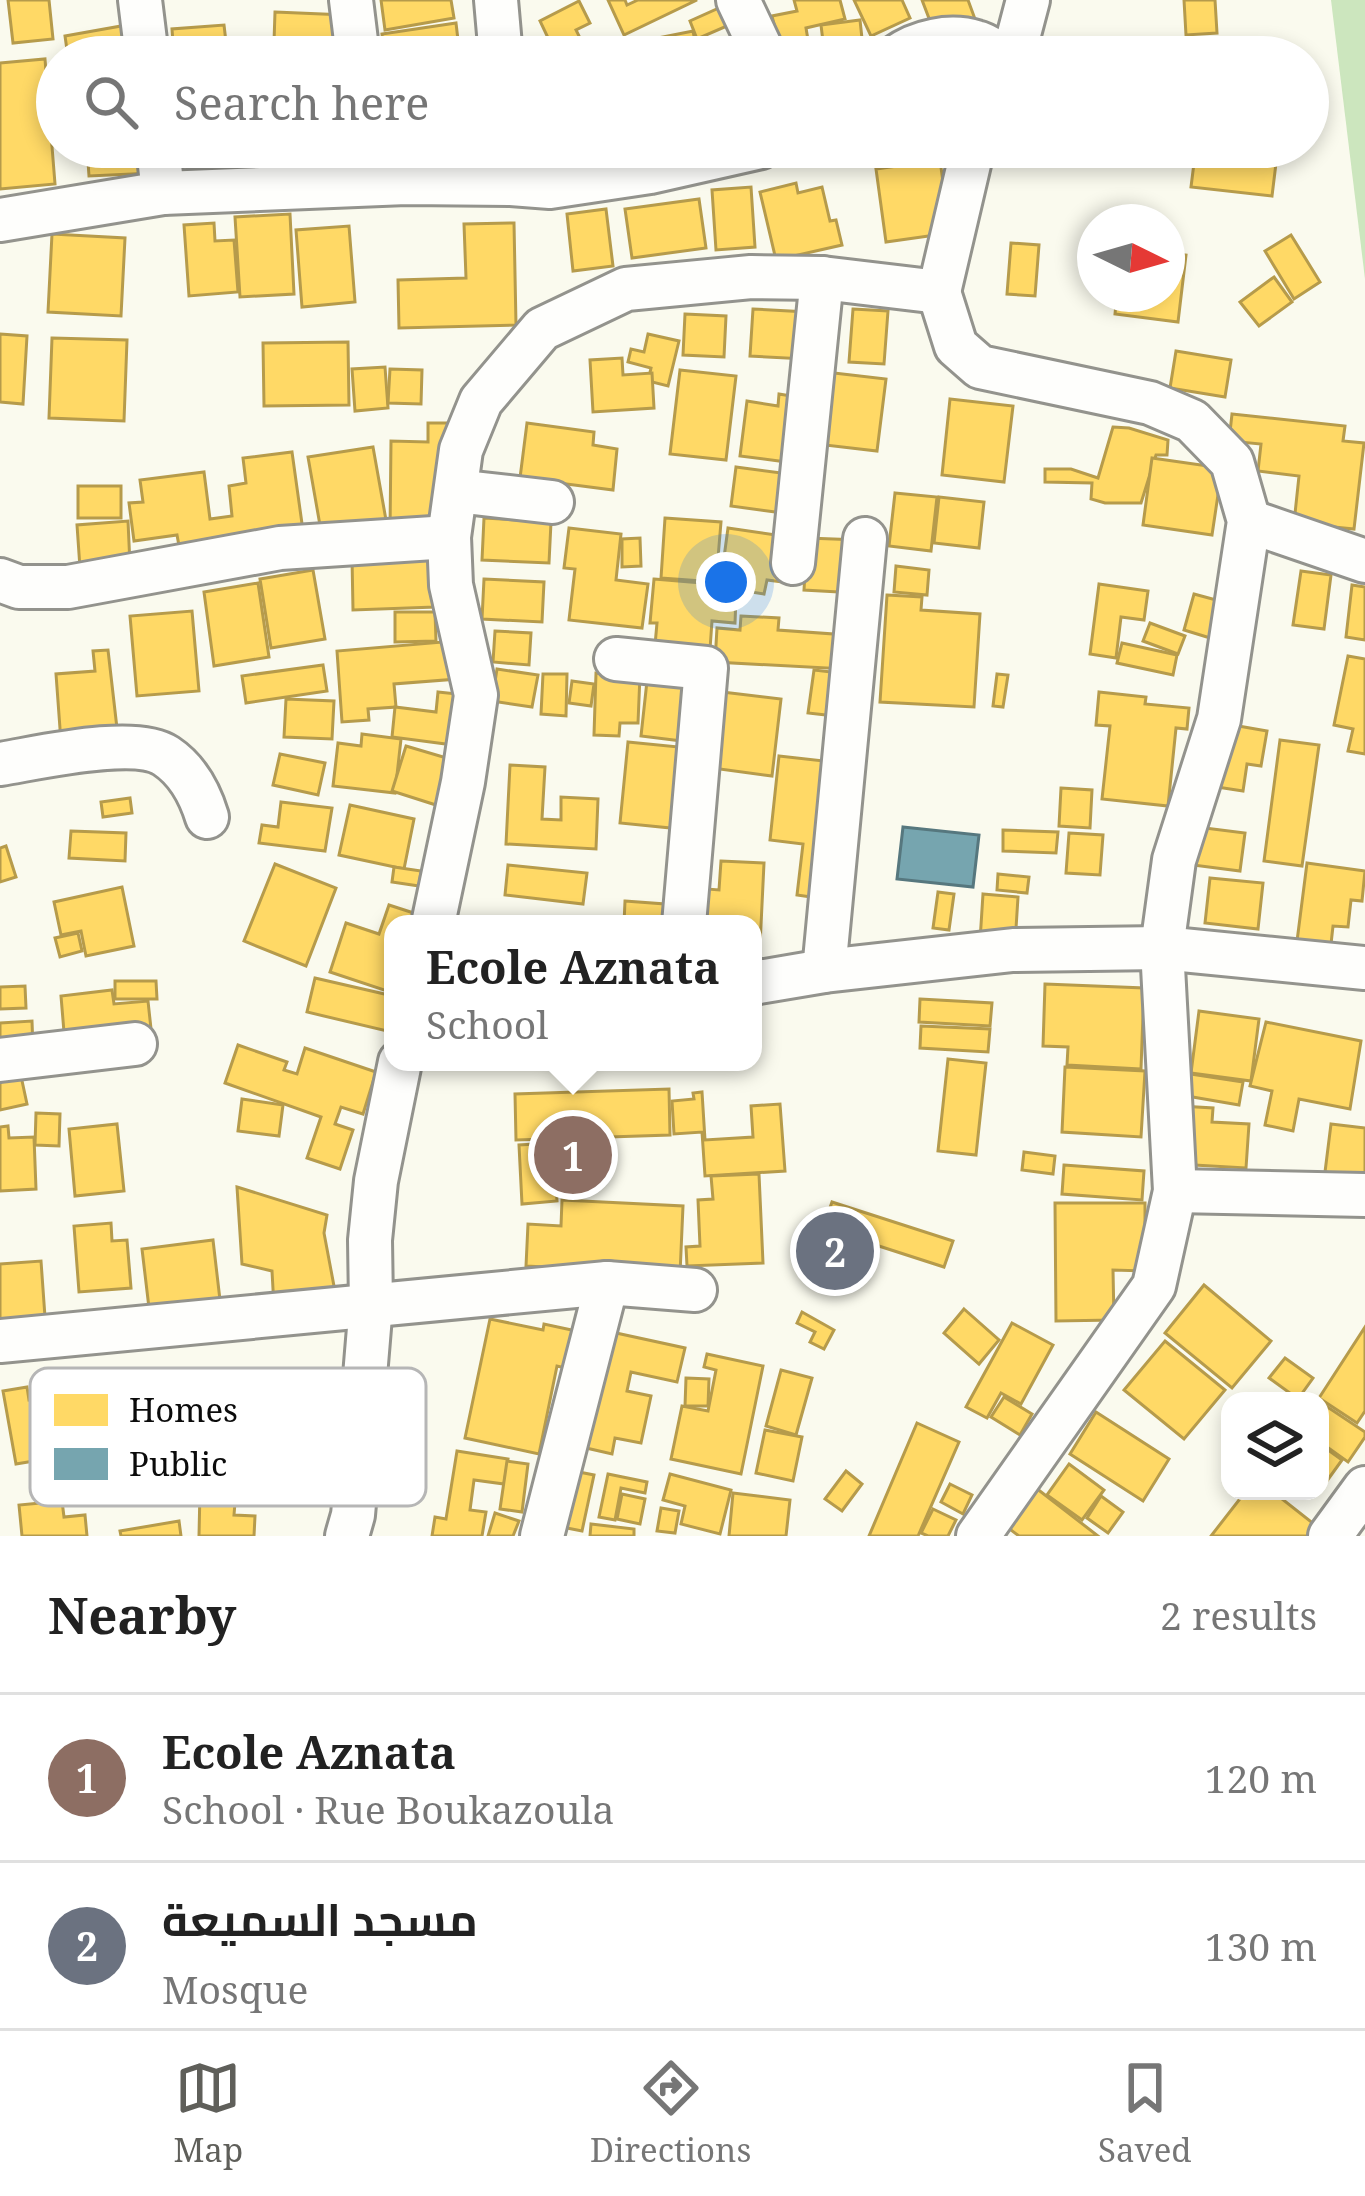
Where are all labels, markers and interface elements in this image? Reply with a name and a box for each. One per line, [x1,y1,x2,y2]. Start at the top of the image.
search box [36,36,1329,168]
icon: search [78,69,144,135]
text: Search here [174,72,429,133]
north arrow [1077,204,1185,312]
your location [696,552,756,612]
popup [384,915,762,1071]
text: Ecole Aznata [426,936,720,997]
text: School [426,997,548,1050]
pin: 1 [534,1110,612,1200]
pin: 2 [796,1206,874,1296]
legend [30,1368,426,1506]
text: Homes [129,1387,238,1432]
map controls [1221,1392,1329,1500]
button: layers [1221,1392,1329,1500]
text: Public [129,1441,227,1486]
text: Nearby [48,1579,236,1649]
text: 2 results [1160,1588,1317,1641]
text: Ecole Aznata [162,1721,456,1782]
text: 1 [76,1751,98,1804]
text: 120 m [1205,1751,1317,1804]
text: School · Rue Boukazoula [162,1782,614,1835]
text: مسجد السميعة [162,1888,478,1949]
text: 2 [76,1919,98,1972]
text: 130 m [1205,1919,1317,1972]
text: Mosque [162,1962,308,2015]
tab: Map [173,2055,243,2172]
tab: Directions [590,2055,751,2172]
tab: Saved [1098,2055,1192,2172]

